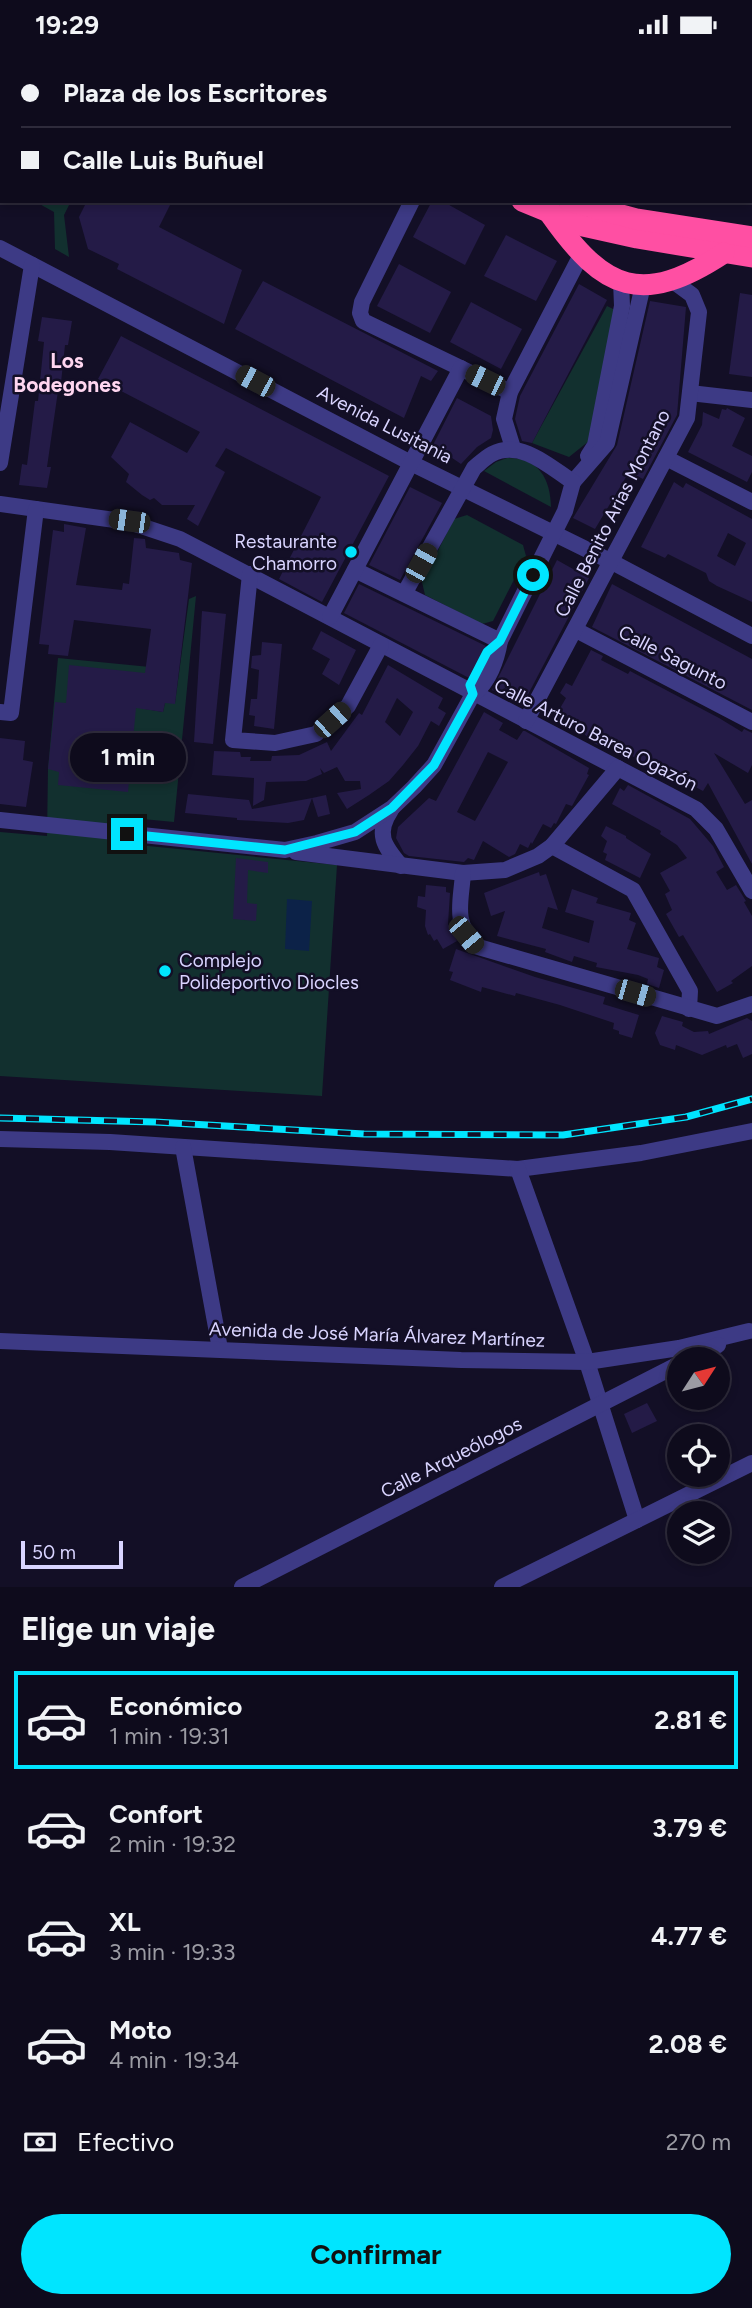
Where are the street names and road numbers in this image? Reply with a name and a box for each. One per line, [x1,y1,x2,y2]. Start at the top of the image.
street label: Avenida Lusitania [313,380,456,468]
street label: Calle Benito Arias Montano [550,406,675,621]
street label: Calle Sagunto [615,620,731,695]
street label: Calle Arturo Barea Ogazón [490,673,701,796]
street label: Avenida de José María Álvarez Martínez [208,1317,545,1352]
street label: Calle Arqueólogos [377,1412,526,1503]

